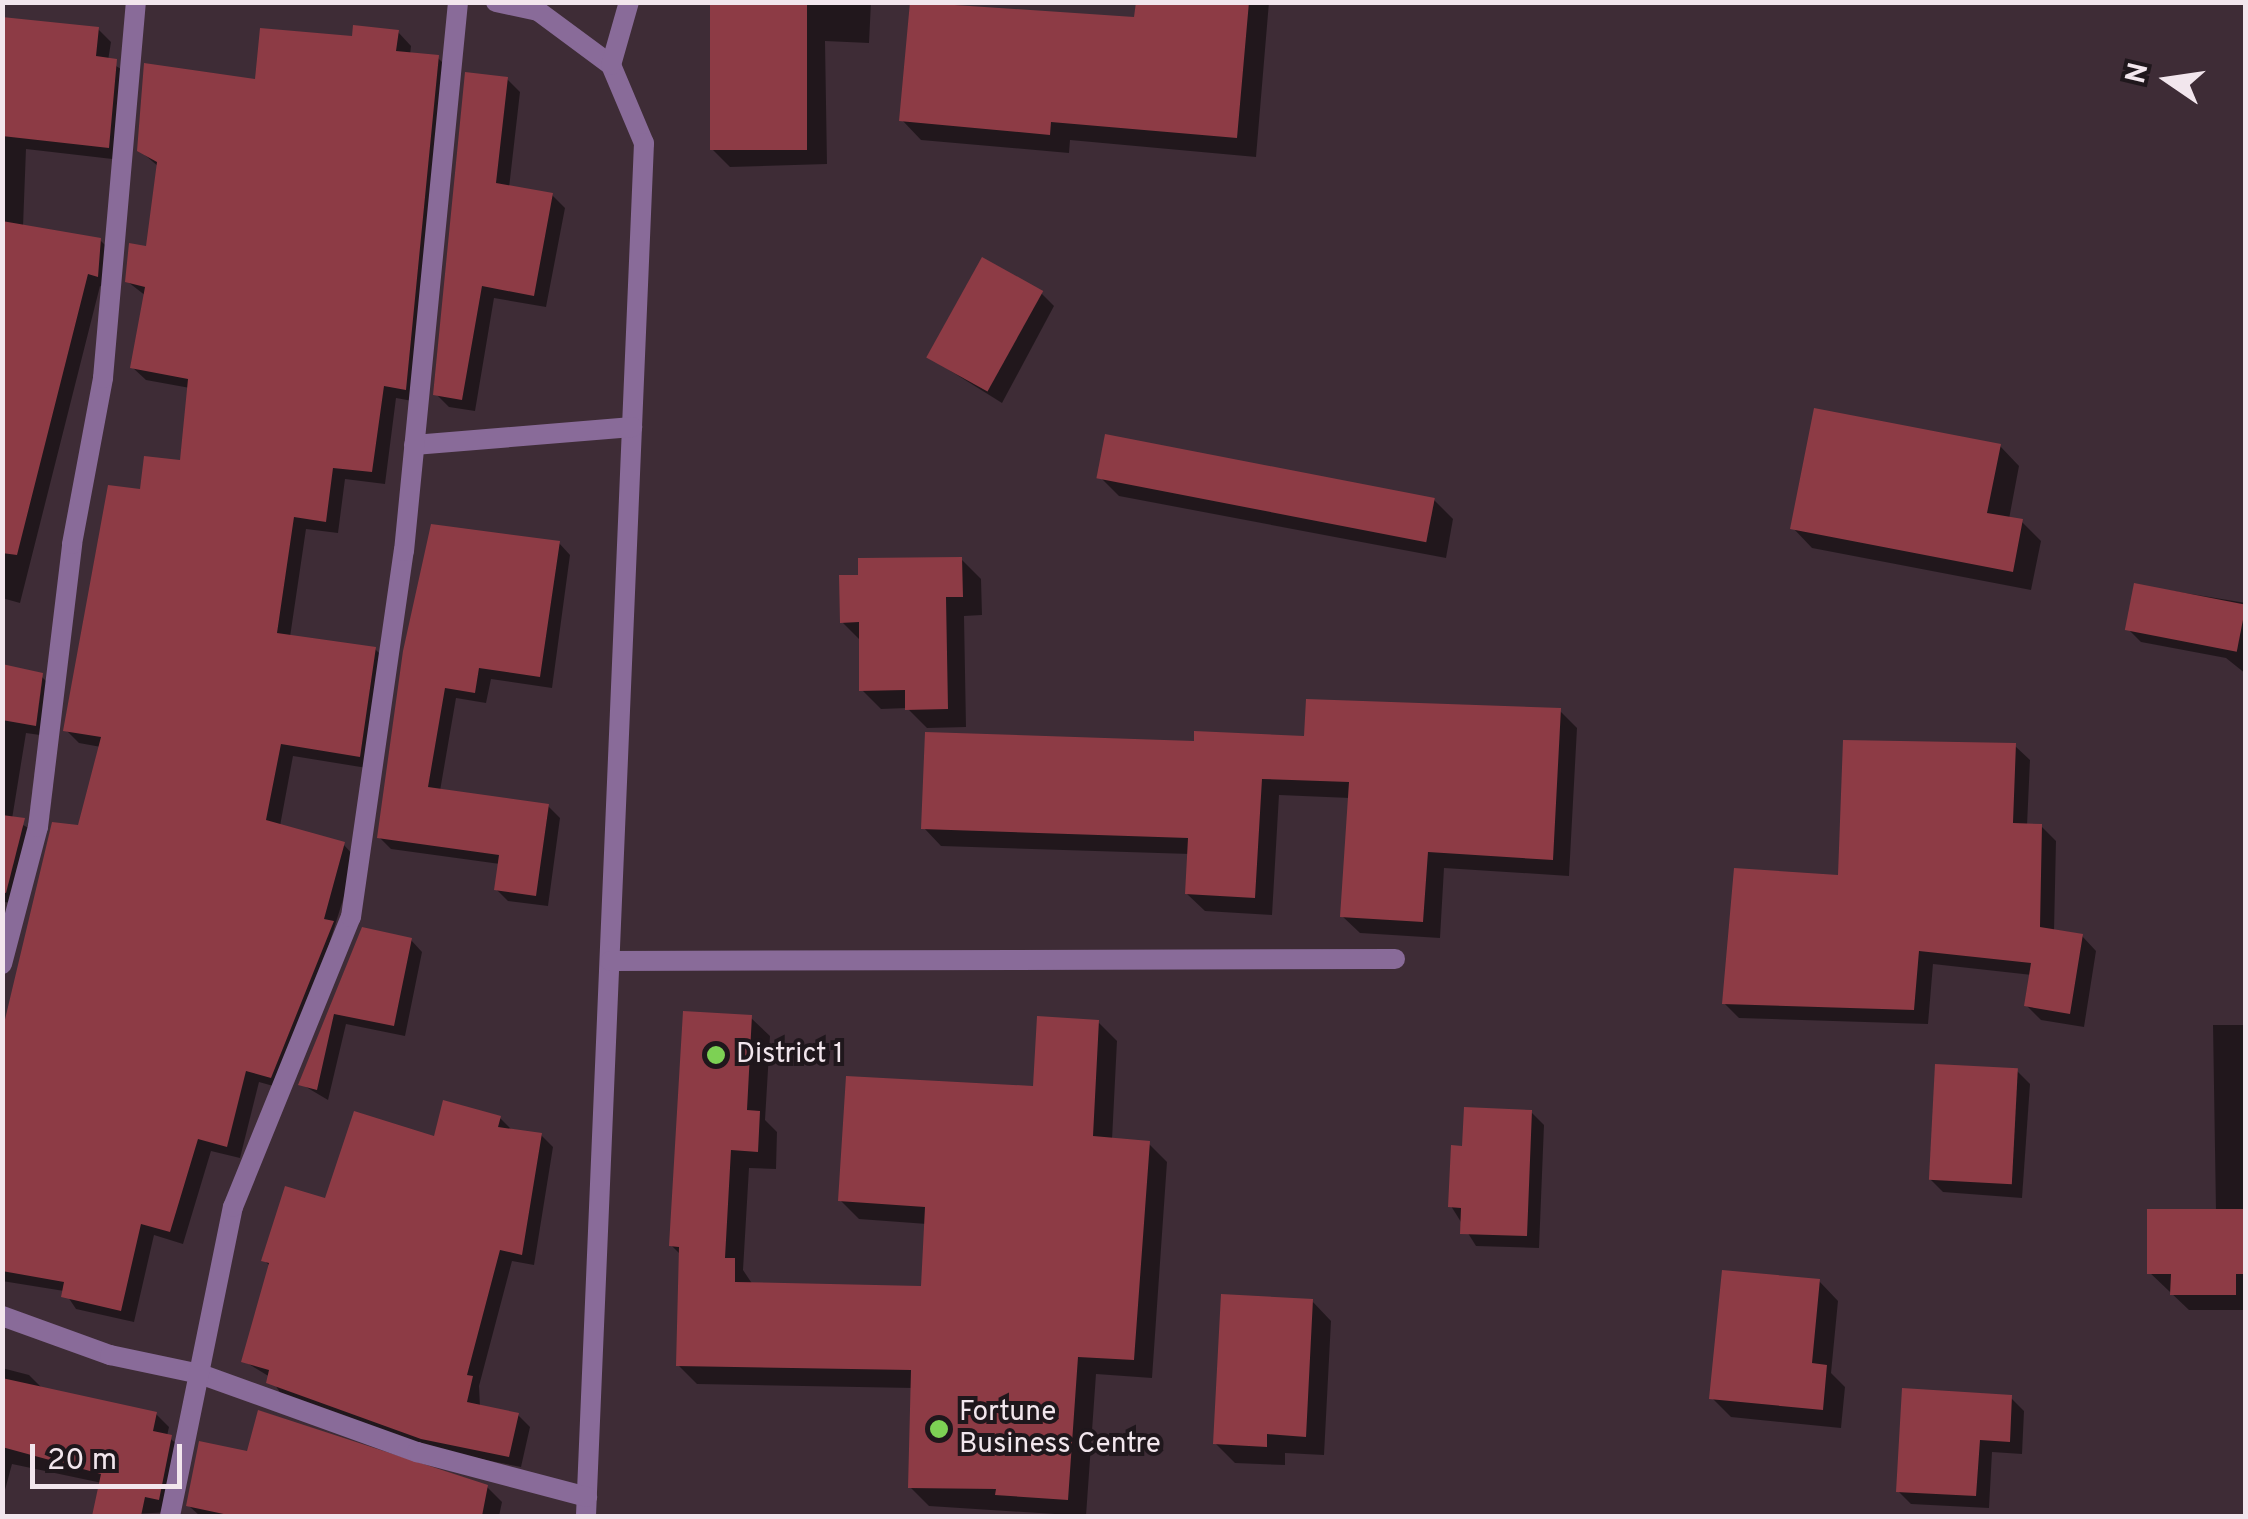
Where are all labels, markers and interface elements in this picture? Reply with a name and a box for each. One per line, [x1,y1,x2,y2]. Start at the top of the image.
north arrow [2118,30,2218,130]
text: N [2119,59,2159,87]
place label: District 1 [736,1038,844,1072]
marker: District 1 [705,1044,727,1066]
place label: Fortune Business Centre [959,1396,1161,1462]
marker: Fortune Business Centre [928,1418,950,1440]
scale bar [35,1424,188,1486]
text: 20 m [47,1443,117,1480]

